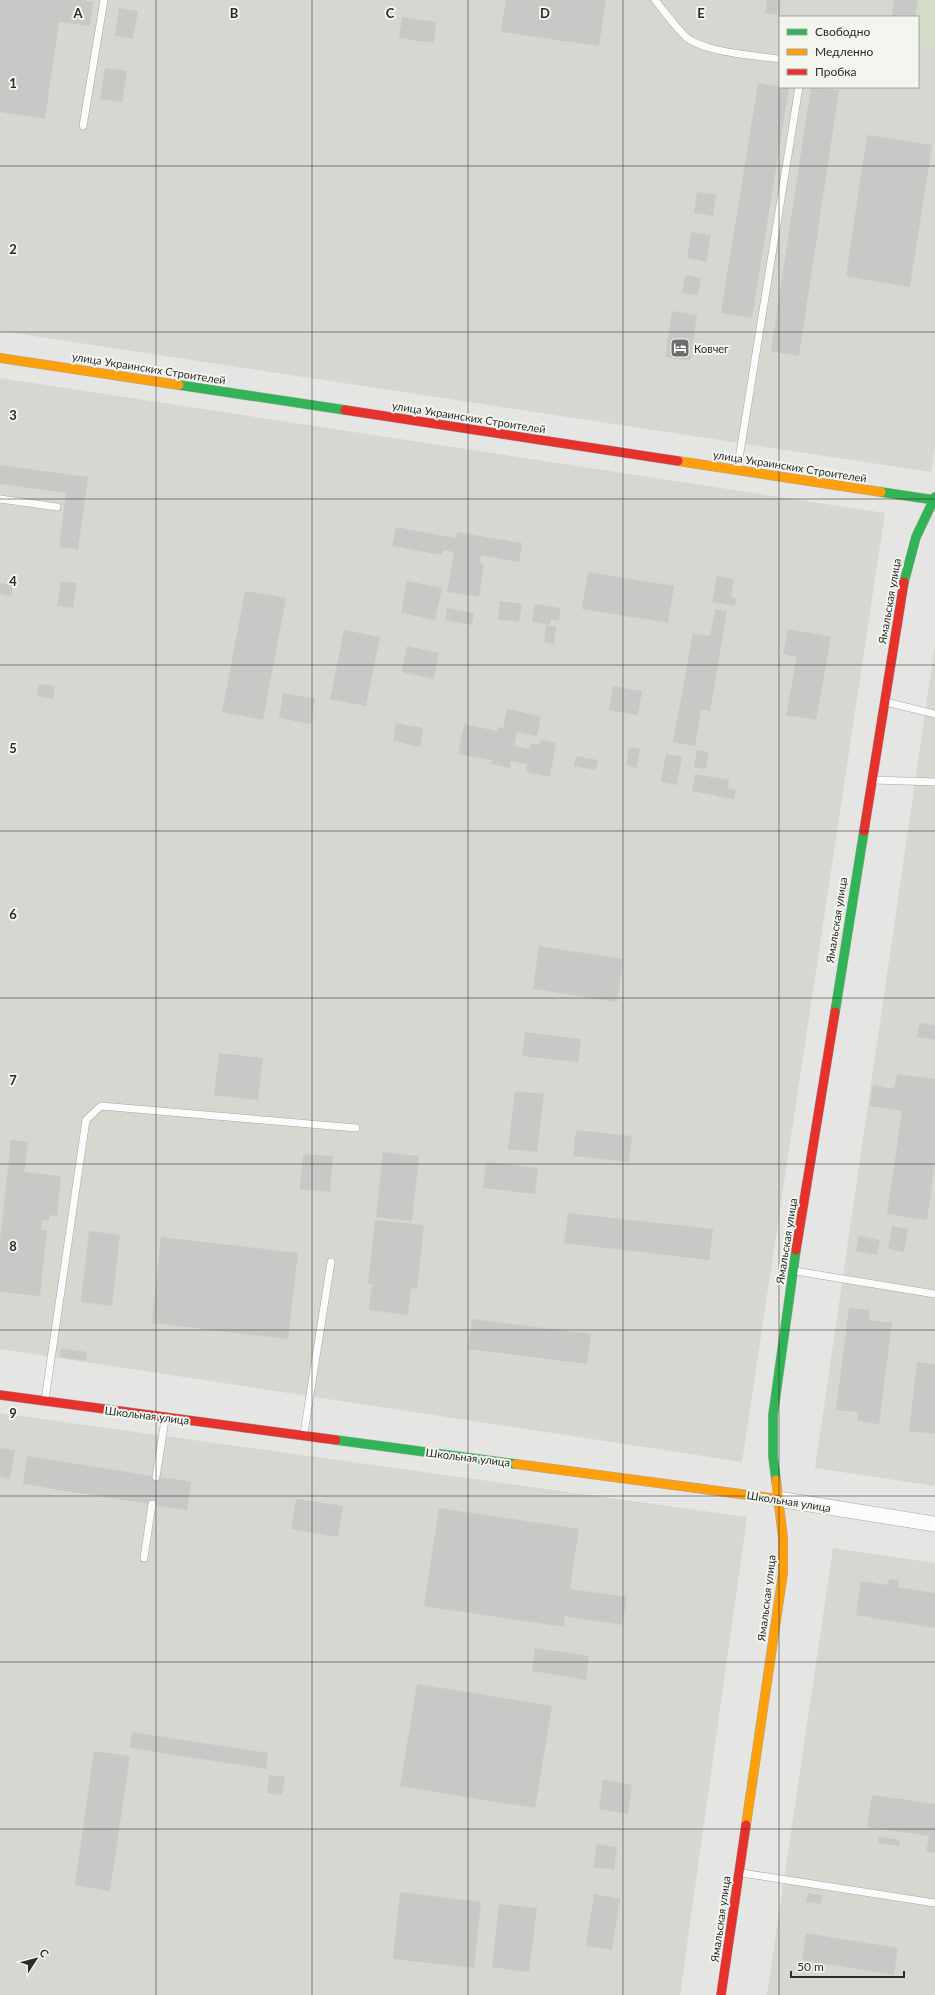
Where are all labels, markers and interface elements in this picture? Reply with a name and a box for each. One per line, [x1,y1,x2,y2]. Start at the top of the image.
text: A [72,5,83,21]
text: B [230,5,239,21]
text: C [386,5,395,21]
text: D [540,5,550,21]
text: E [697,5,705,21]
legend [779,16,919,88]
text: Свободно [815,24,871,39]
text: Медленно [815,44,874,59]
text: Пробка [815,64,856,79]
text: 1 [9,75,17,91]
text: 2 [9,241,17,257]
hotel icon: Ковчег [669,337,691,359]
place label: Ковчег [694,342,729,355]
street label: улица Украинских Строителей [71,349,227,387]
street label: улица Украинских Строителей [391,398,547,436]
text: 3 [9,407,17,423]
street label: улица Украинских Строителей [712,447,868,485]
street label: Ямальская улица [875,557,903,646]
text: 4 [9,573,17,589]
text: 5 [9,740,17,756]
street label: Ямальская улица [823,876,849,965]
text: 6 [9,906,17,922]
text: 7 [9,1072,17,1088]
street label: Ямальская улица [773,1197,799,1286]
text: 8 [9,1238,17,1254]
street label: Школьная улица [104,1403,190,1427]
text: 9 [9,1405,17,1421]
street label: Школьная улица [425,1445,511,1469]
street label: Школьная улица [746,1488,832,1514]
street label: Ямальская улица [754,1554,778,1643]
street label: Ямальская улица [707,1875,732,1964]
north arrow [16,1939,56,1979]
text: С [37,1946,52,1960]
scale bar [791,1953,904,1979]
text: 50 m [797,1959,824,1974]

